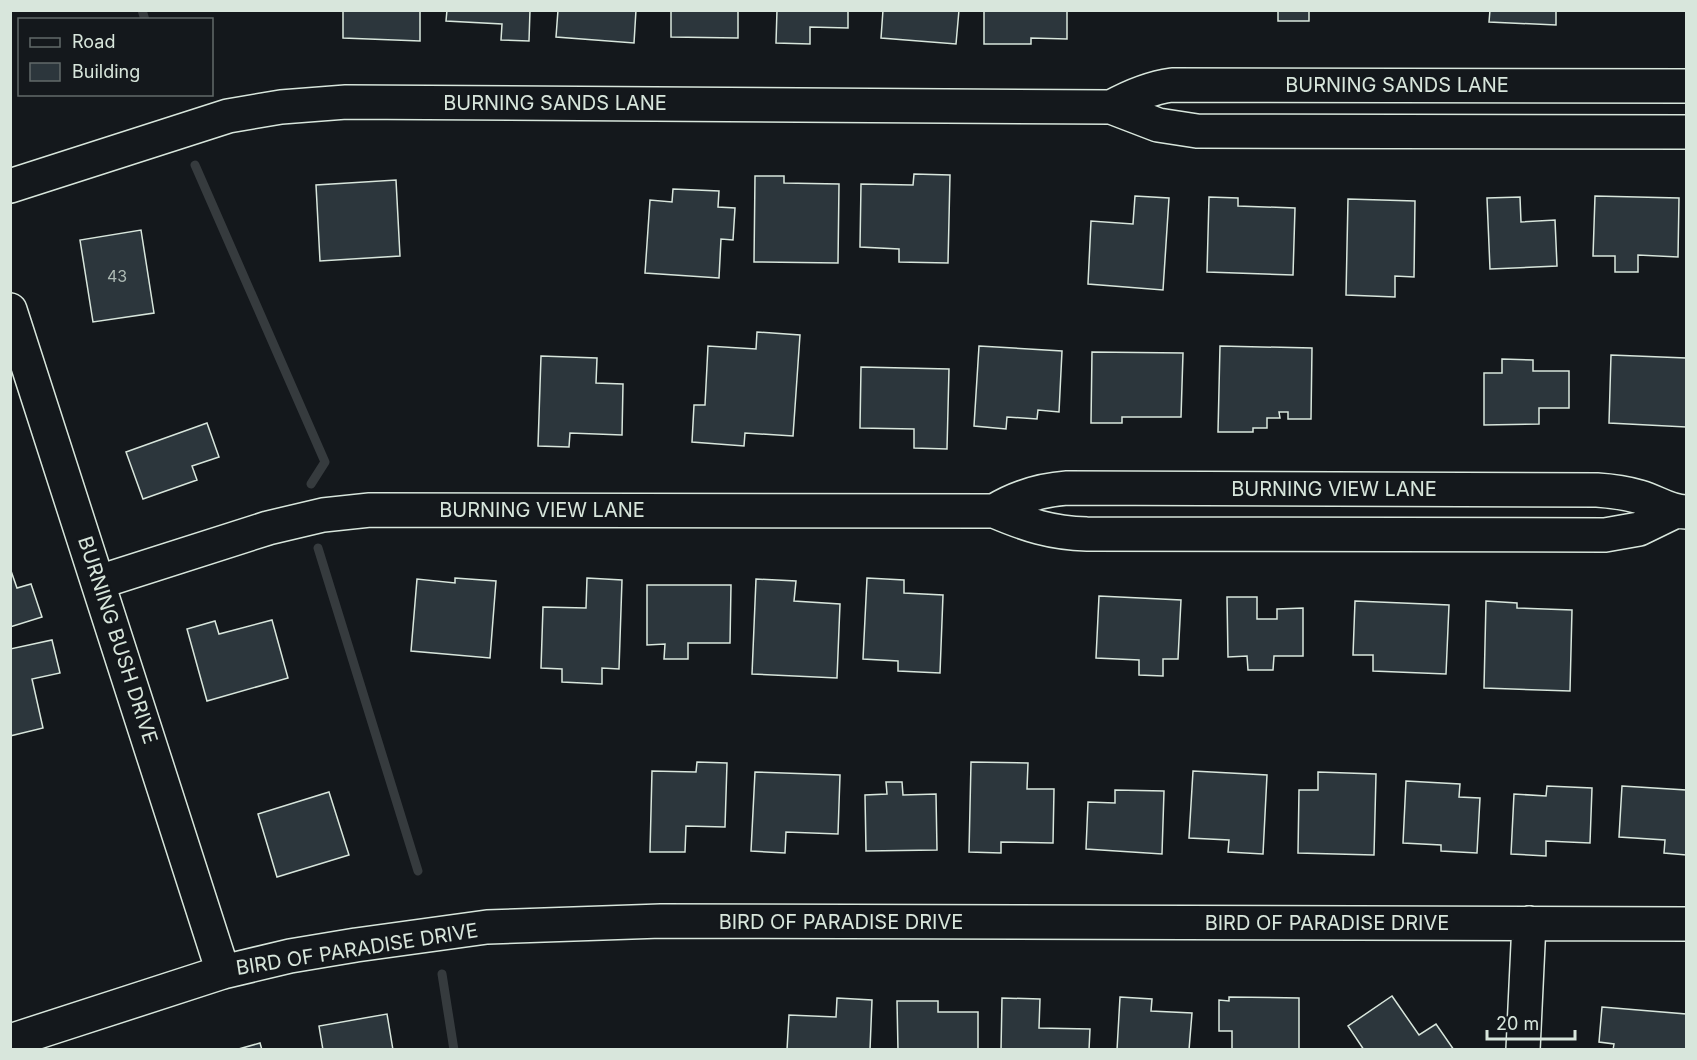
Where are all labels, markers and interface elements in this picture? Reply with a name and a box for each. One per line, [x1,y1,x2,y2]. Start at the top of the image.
legend [18,18,213,96]
text: Road [72,31,115,52]
text: Building [72,61,140,82]
street label: BURNING SANDS LANE [1285,73,1509,97]
street label: BURNING SANDS LANE [443,91,667,115]
house number: 43 [107,266,127,286]
street label: BURNING VIEW LANE [1231,477,1437,501]
street label: BURNING VIEW LANE [439,498,645,522]
street label: BURNING BUSH DRIVE [73,533,163,747]
street label: BIRD OF PARADISE DRIVE [719,910,963,934]
street label: BIRD OF PARADISE DRIVE [1205,911,1449,935]
street label: BIRD OF PARADISE DRIVE [234,918,480,980]
scale bar [1487,1003,1576,1041]
text: 20 m [1496,1013,1539,1034]

